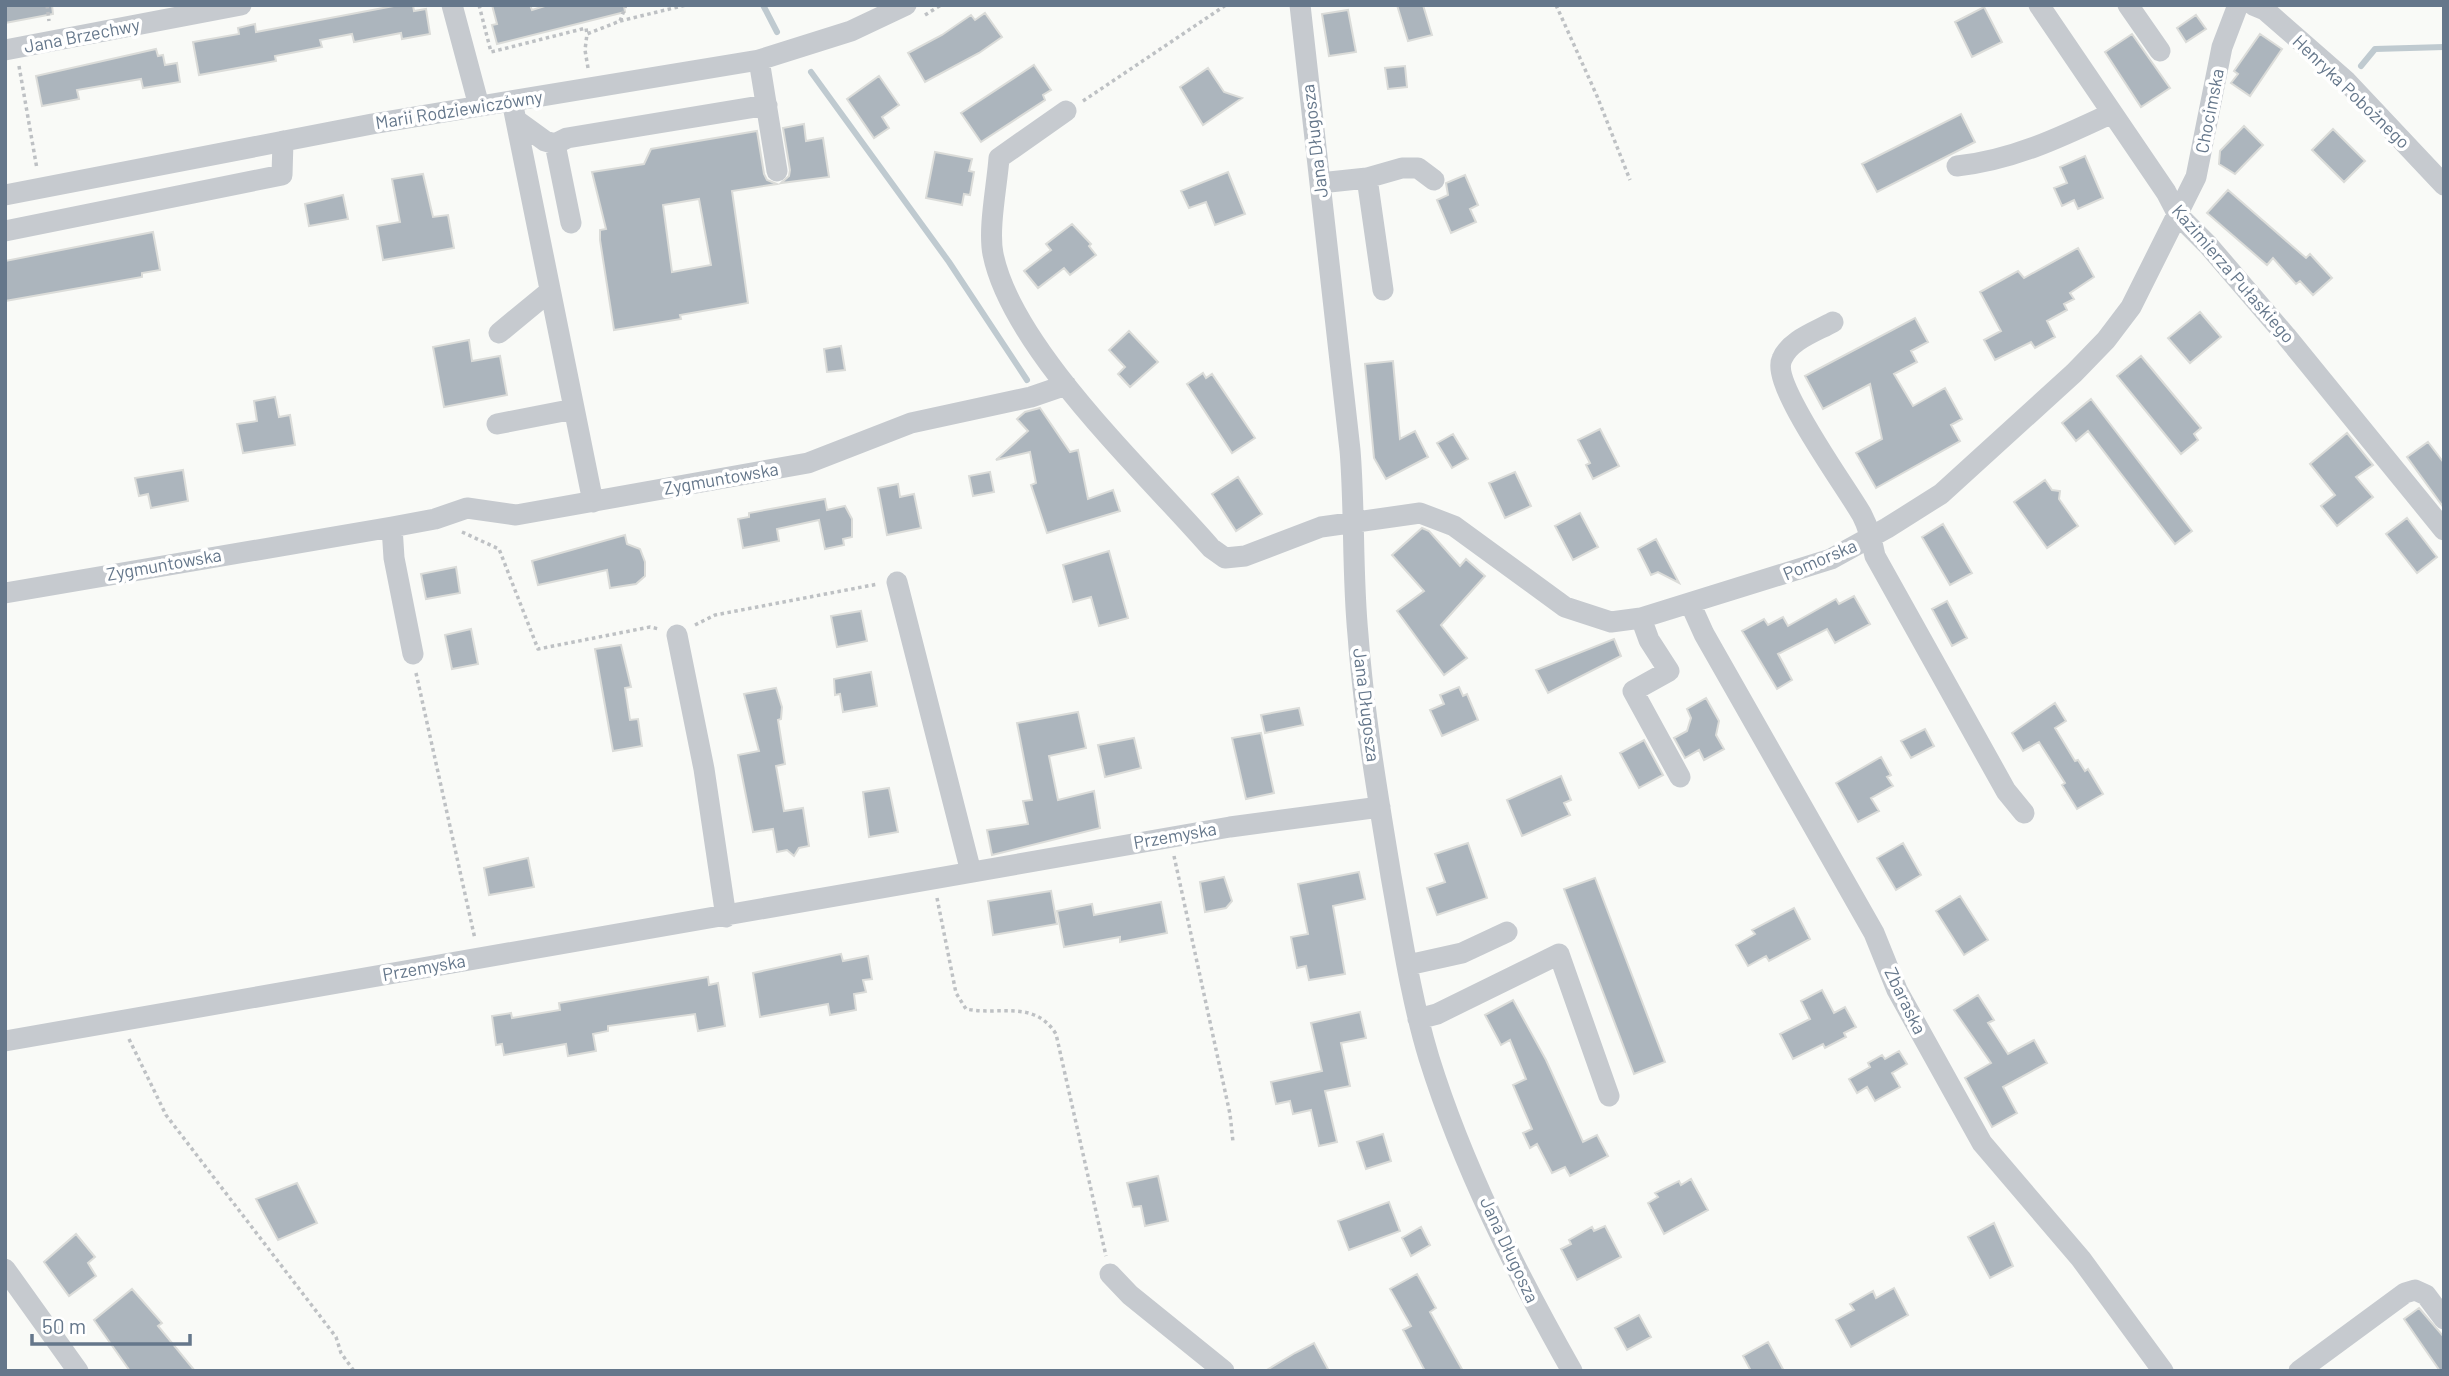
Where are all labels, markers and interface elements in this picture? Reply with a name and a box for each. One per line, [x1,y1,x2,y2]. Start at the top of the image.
street label: Jana Brzechwy [22,13,142,57]
street label: Henryka Pobożnego [2289,30,2415,153]
street label: Chocimska [2190,67,2228,155]
street label: Jana Długosza [1296,83,1332,199]
street label: Marii Rodziewiczówny [374,85,544,133]
street label: Kazimierza Pułaskiego [2168,200,2300,347]
street label: Zygmuntowska [662,457,780,499]
street label: Pomorska [1779,534,1860,584]
street label: Zygmuntowska [105,543,223,585]
street label: Jana Długosza [1349,647,1385,763]
street label: Przemyska [1132,817,1218,853]
street label: Przemyska [381,949,467,985]
street label: Zbaraska [1880,964,1931,1037]
street label: Jana Długosza [1476,1193,1544,1306]
scale bar [32,1302,189,1346]
text: 50 m [42,1313,86,1338]

